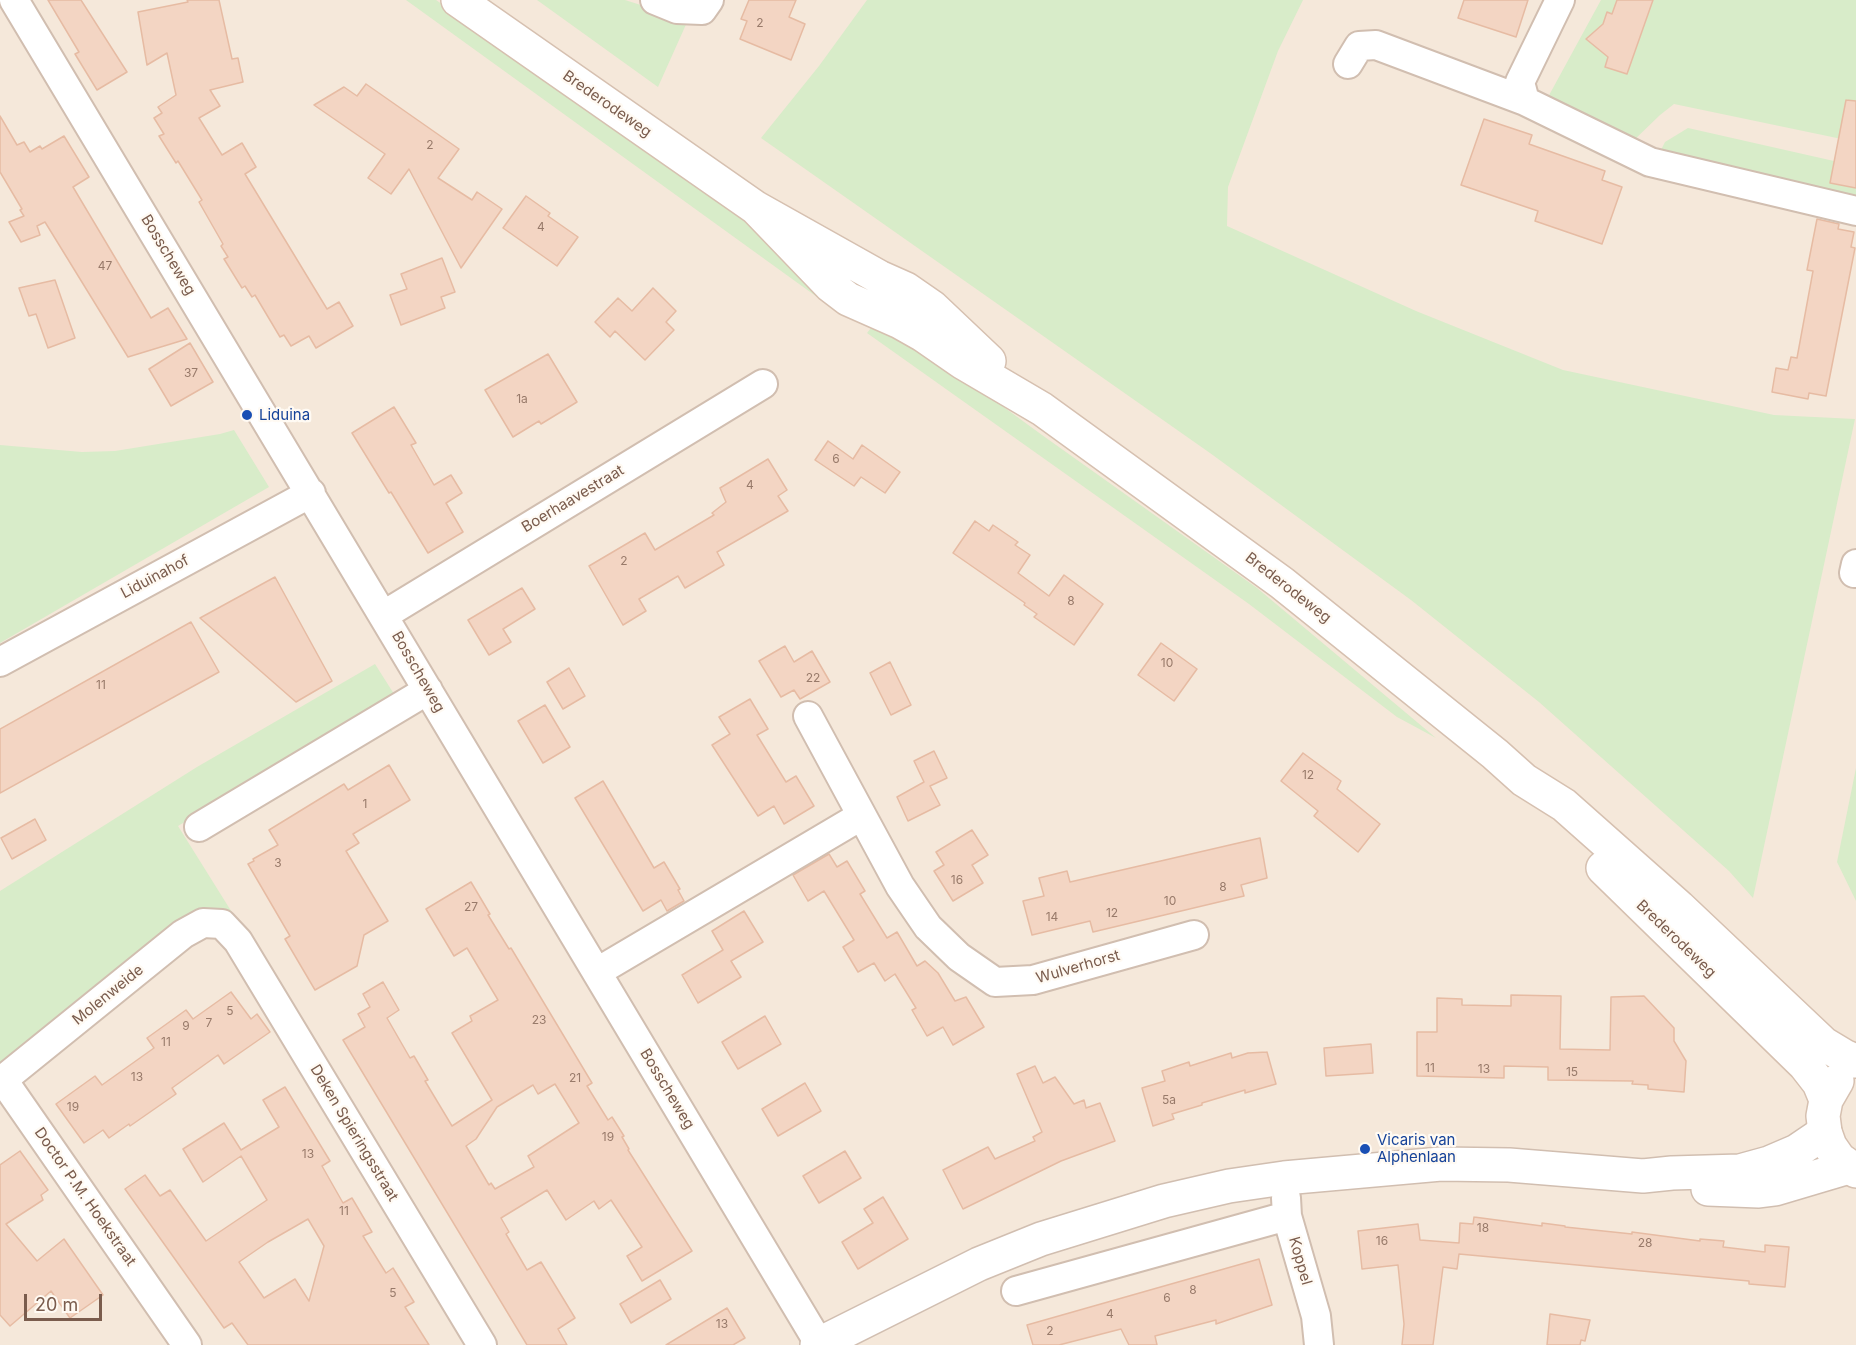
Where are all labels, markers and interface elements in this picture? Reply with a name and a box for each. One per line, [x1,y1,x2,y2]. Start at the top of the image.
house number: 2 [756,16,764,30]
street label: Brederodeweg [559,67,655,141]
house number: 2 [426,138,434,152]
street label: Bosscheweg [137,212,199,298]
house number: 4 [537,220,545,234]
house number: 47 [98,259,112,273]
house number: 37 [184,366,198,380]
house number: 1a [516,392,528,406]
place label: Liduina [259,406,310,424]
marker: Liduina [240,408,254,422]
house number: 6 [832,452,840,466]
street label: Boerhaavestraat [519,461,627,537]
house number: 4 [746,478,754,492]
street label: Brederodeweg [1242,549,1334,627]
street label: Liduinahof [118,552,192,602]
house number: 2 [620,554,628,568]
house number: 8 [1067,594,1075,608]
street label: Bosscheweg [388,628,448,716]
house number: 10 [1161,656,1173,670]
house number: 22 [806,671,820,685]
house number: 11 [96,678,106,692]
house number: 12 [1302,768,1314,782]
house number: 1 [363,797,367,811]
house number: 3 [274,856,282,870]
house number: 16 [951,873,963,887]
house number: 8 [1219,880,1227,894]
house number: 10 [1164,894,1176,908]
street label: Brederodeweg [1632,896,1720,982]
house number: 27 [464,900,478,914]
house number: 12 [1106,906,1118,920]
house number: 14 [1046,910,1058,924]
street label: Wulverhorst [1034,946,1122,988]
street label: Molenweide [69,961,147,1029]
house number: 5 [226,1004,234,1018]
house number: 23 [532,1013,546,1027]
house number: 7 [206,1016,212,1030]
house number: 9 [182,1019,190,1033]
house number: 11 [161,1035,171,1049]
street label: Bosscheweg [636,1046,698,1132]
street label: Deken Spieringsstraat [306,1061,402,1205]
house number: 11 [1425,1061,1435,1075]
house number: 13 [1478,1062,1490,1076]
house number: 15 [1566,1065,1578,1079]
house number: 13 [131,1070,143,1084]
house number: 21 [569,1071,581,1085]
house number: 5a [1162,1093,1176,1107]
house number: 19 [67,1100,79,1114]
street label: Doctor P.M. Hoekstraat [30,1124,140,1270]
house number: 19 [602,1130,614,1144]
place label: Vicaris van Alphenlaan [1377,1131,1456,1166]
marker: Vicaris van Alphenlaan [1358,1142,1372,1156]
house number: 13 [302,1147,314,1161]
house number: 11 [339,1204,349,1218]
house number: 18 [1477,1221,1489,1235]
house number: 16 [1376,1234,1388,1248]
street label: Koppel [1285,1235,1315,1287]
house number: 28 [1638,1236,1652,1250]
scale bar [27,1282,105,1320]
house number: 8 [1189,1283,1197,1297]
house number: 5 [389,1286,397,1300]
house number: 6 [1163,1291,1171,1305]
text: 20 m [35,1294,78,1315]
house number: 4 [1106,1307,1114,1321]
house number: 13 [716,1317,728,1331]
house number: 2 [1046,1324,1054,1338]

